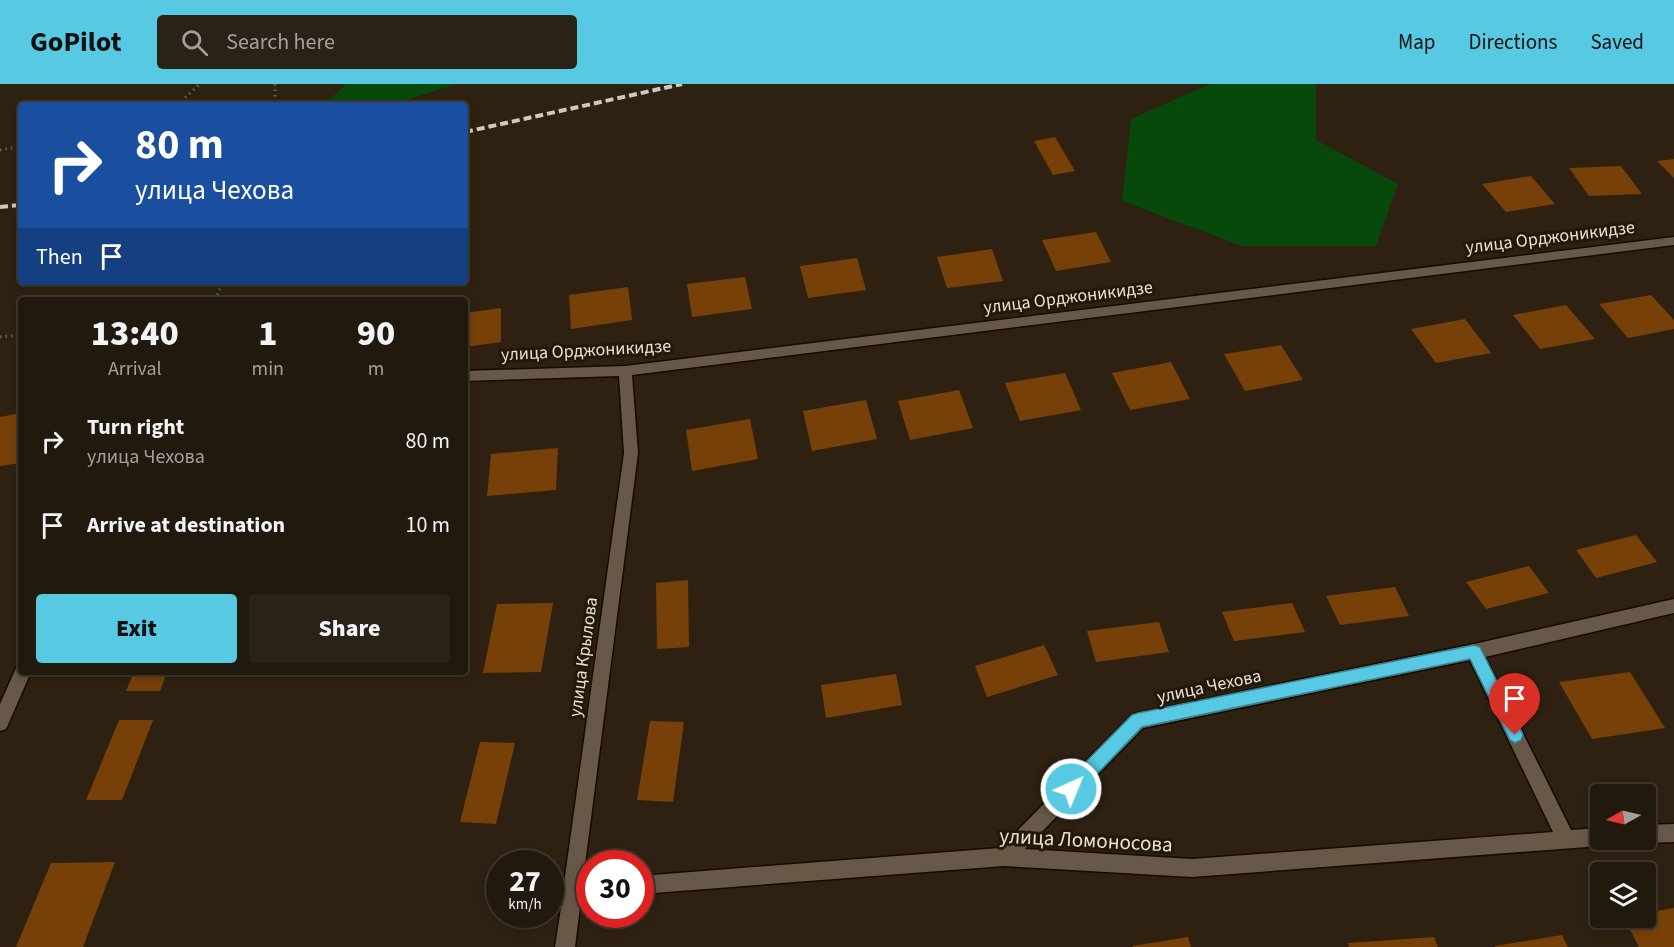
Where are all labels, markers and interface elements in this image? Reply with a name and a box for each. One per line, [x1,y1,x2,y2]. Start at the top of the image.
search box [157,15,577,69]
text: GoPilot [30,22,121,62]
icon: search [178,26,211,59]
text: Search here [226,26,335,58]
text: Map [1398,27,1436,57]
text: Directions [1469,27,1557,57]
text: Saved [1590,27,1644,57]
text: 80 m [135,115,224,175]
icon: right [36,126,114,204]
text: улица Чехова [135,171,294,210]
street label: улица Орджоникидзе [1464,215,1636,260]
icon: arrive [95,240,128,273]
text: Then [36,241,83,273]
street label: улица Орджоникидзе [982,275,1154,320]
text: 13:40 [91,308,179,359]
text: 1 [258,308,277,359]
text: 90 [357,308,395,359]
street label: улица Орджоникидзе [500,334,672,367]
text: Arrival [108,355,162,383]
text: min [252,355,284,383]
text: m [368,355,384,383]
text: Turn right [87,411,184,443]
icon: right [36,425,69,458]
text: 80 m [405,425,450,457]
text: улица Чехова [87,443,205,471]
icon: arrive [36,509,69,542]
text: Arrive at destination [87,509,285,541]
text: 10 m [405,509,450,541]
button: Exit [36,594,237,663]
button: Share [249,594,450,663]
street label: улица Крылова [563,595,604,719]
street label: улица Чехова [1155,663,1264,710]
pin [1489,673,1540,735]
icon: arrive [1498,682,1531,715]
position arrow [1039,757,1103,821]
north arrow [1590,784,1656,850]
map controls [1590,784,1656,928]
street label: улица Ломоносова [999,820,1173,860]
speed limit sign: 30 [576,850,654,928]
text: 27 [509,860,541,903]
button: layers [1590,862,1656,928]
text: km/h [508,894,542,915]

